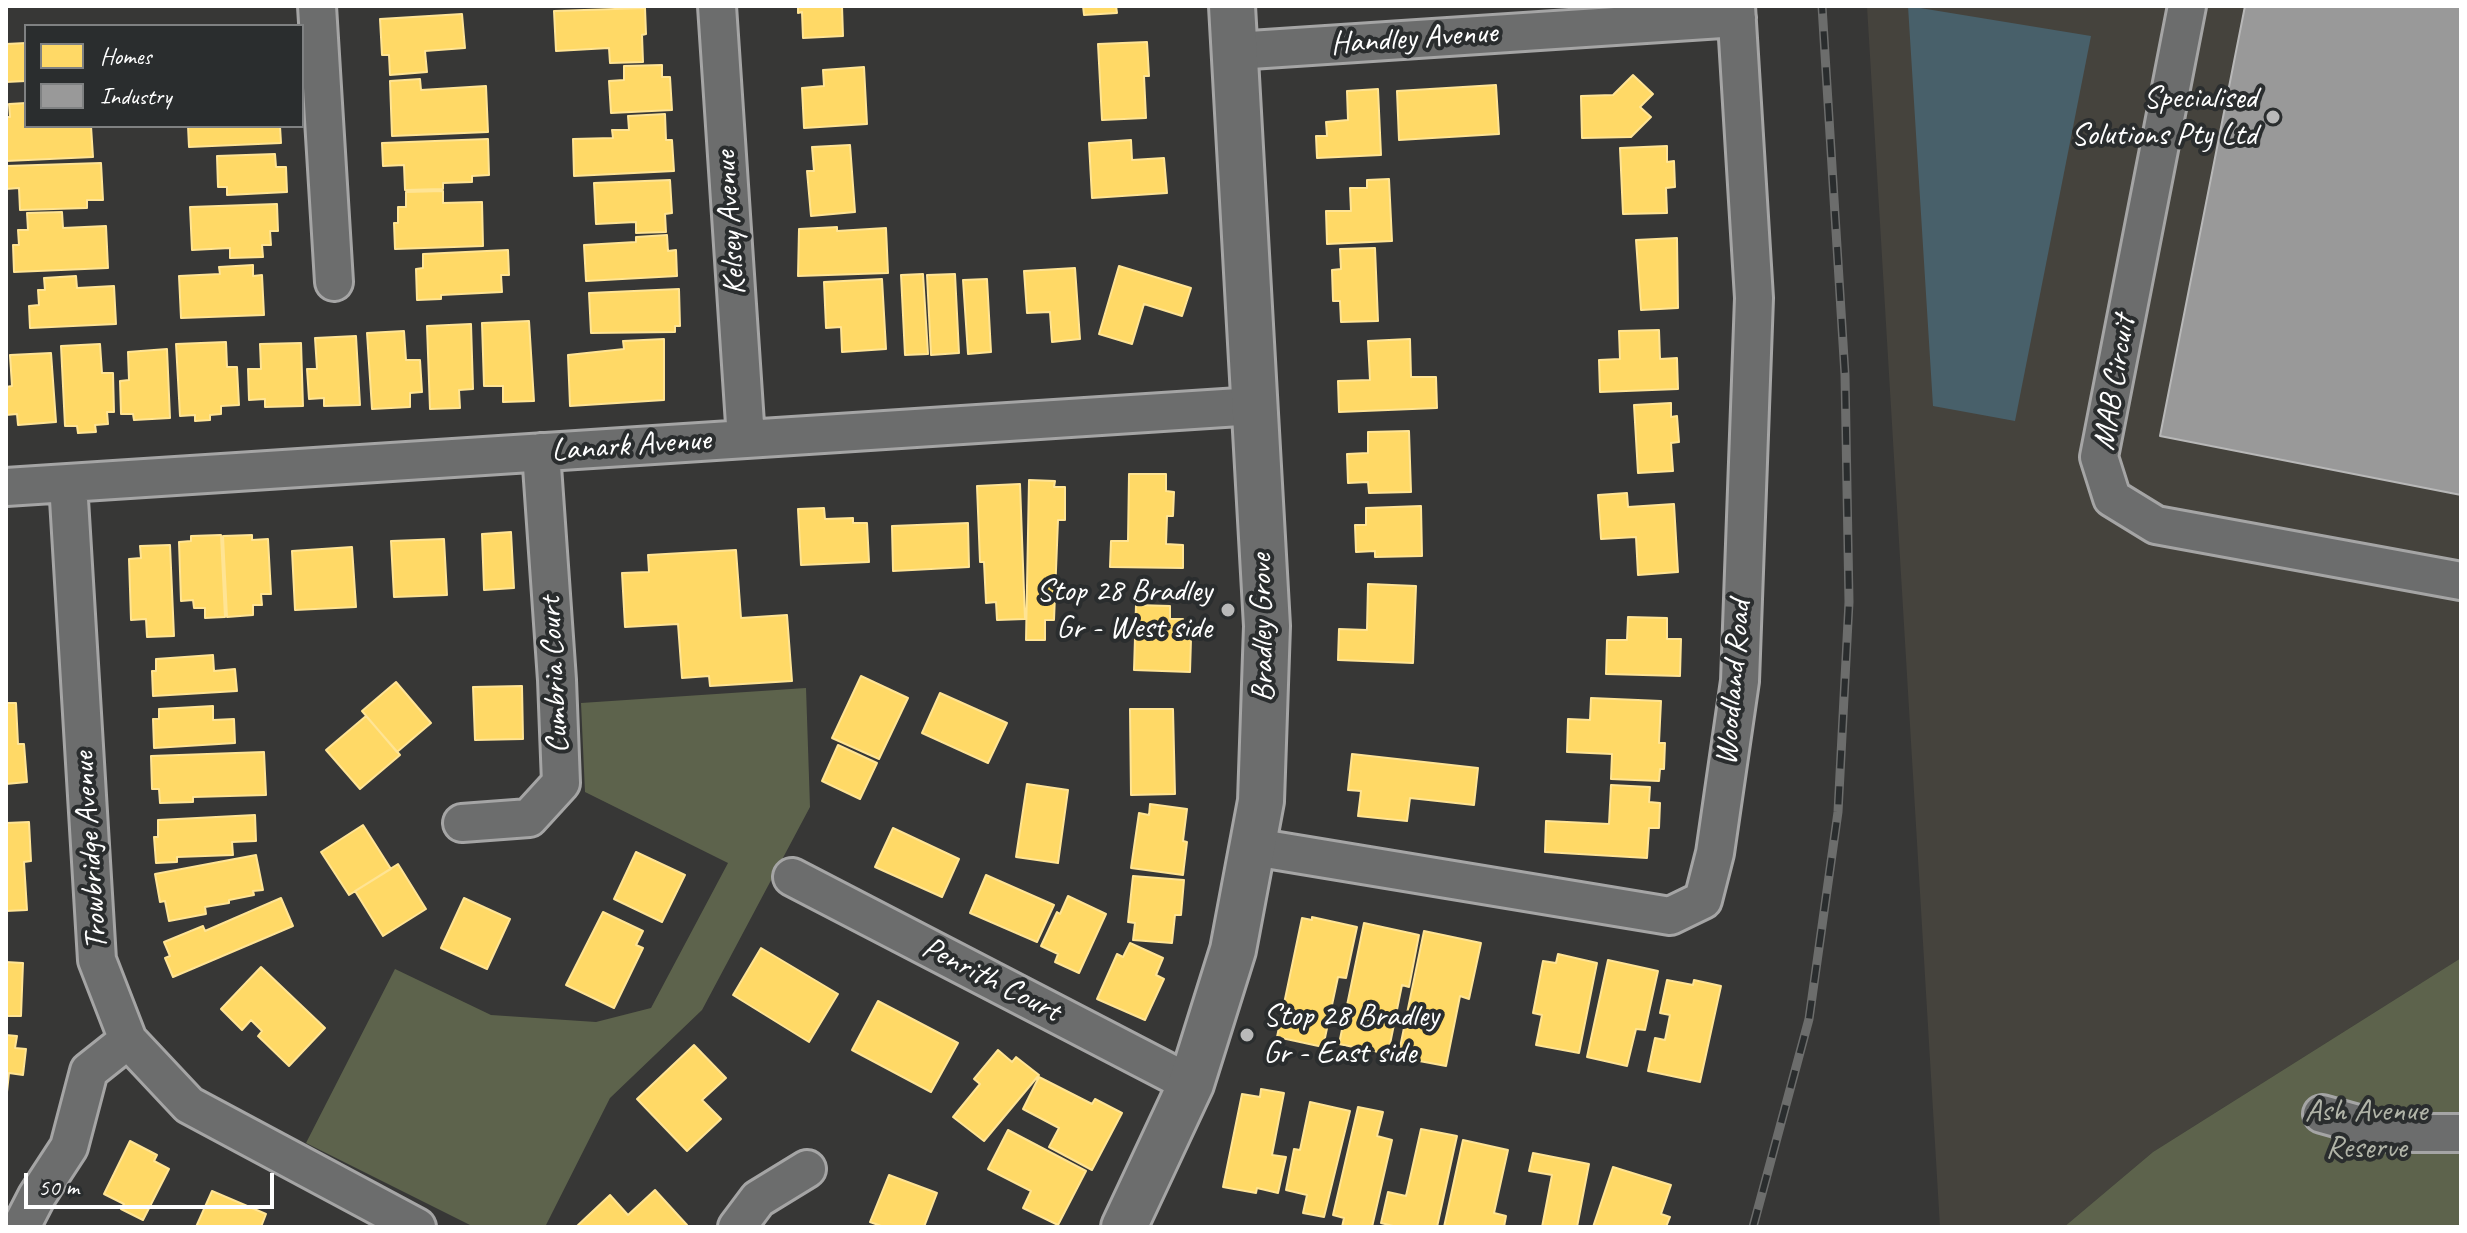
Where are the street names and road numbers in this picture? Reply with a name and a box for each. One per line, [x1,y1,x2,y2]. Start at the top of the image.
street label: Handley Avenue [1329,14,1499,64]
street label: Kelsey Avenue [707,150,755,296]
street label: MAB Circuit [2085,313,2145,453]
street label: Lanark Avenue [550,421,712,471]
street label: Bradley Grove [1243,553,1283,703]
street label: Cumbria Court [532,596,578,754]
street label: Woodland Road [1708,599,1760,767]
street label: Trowbridge Avenue [65,751,117,951]
street label: Penrith Court [915,929,1067,1031]

